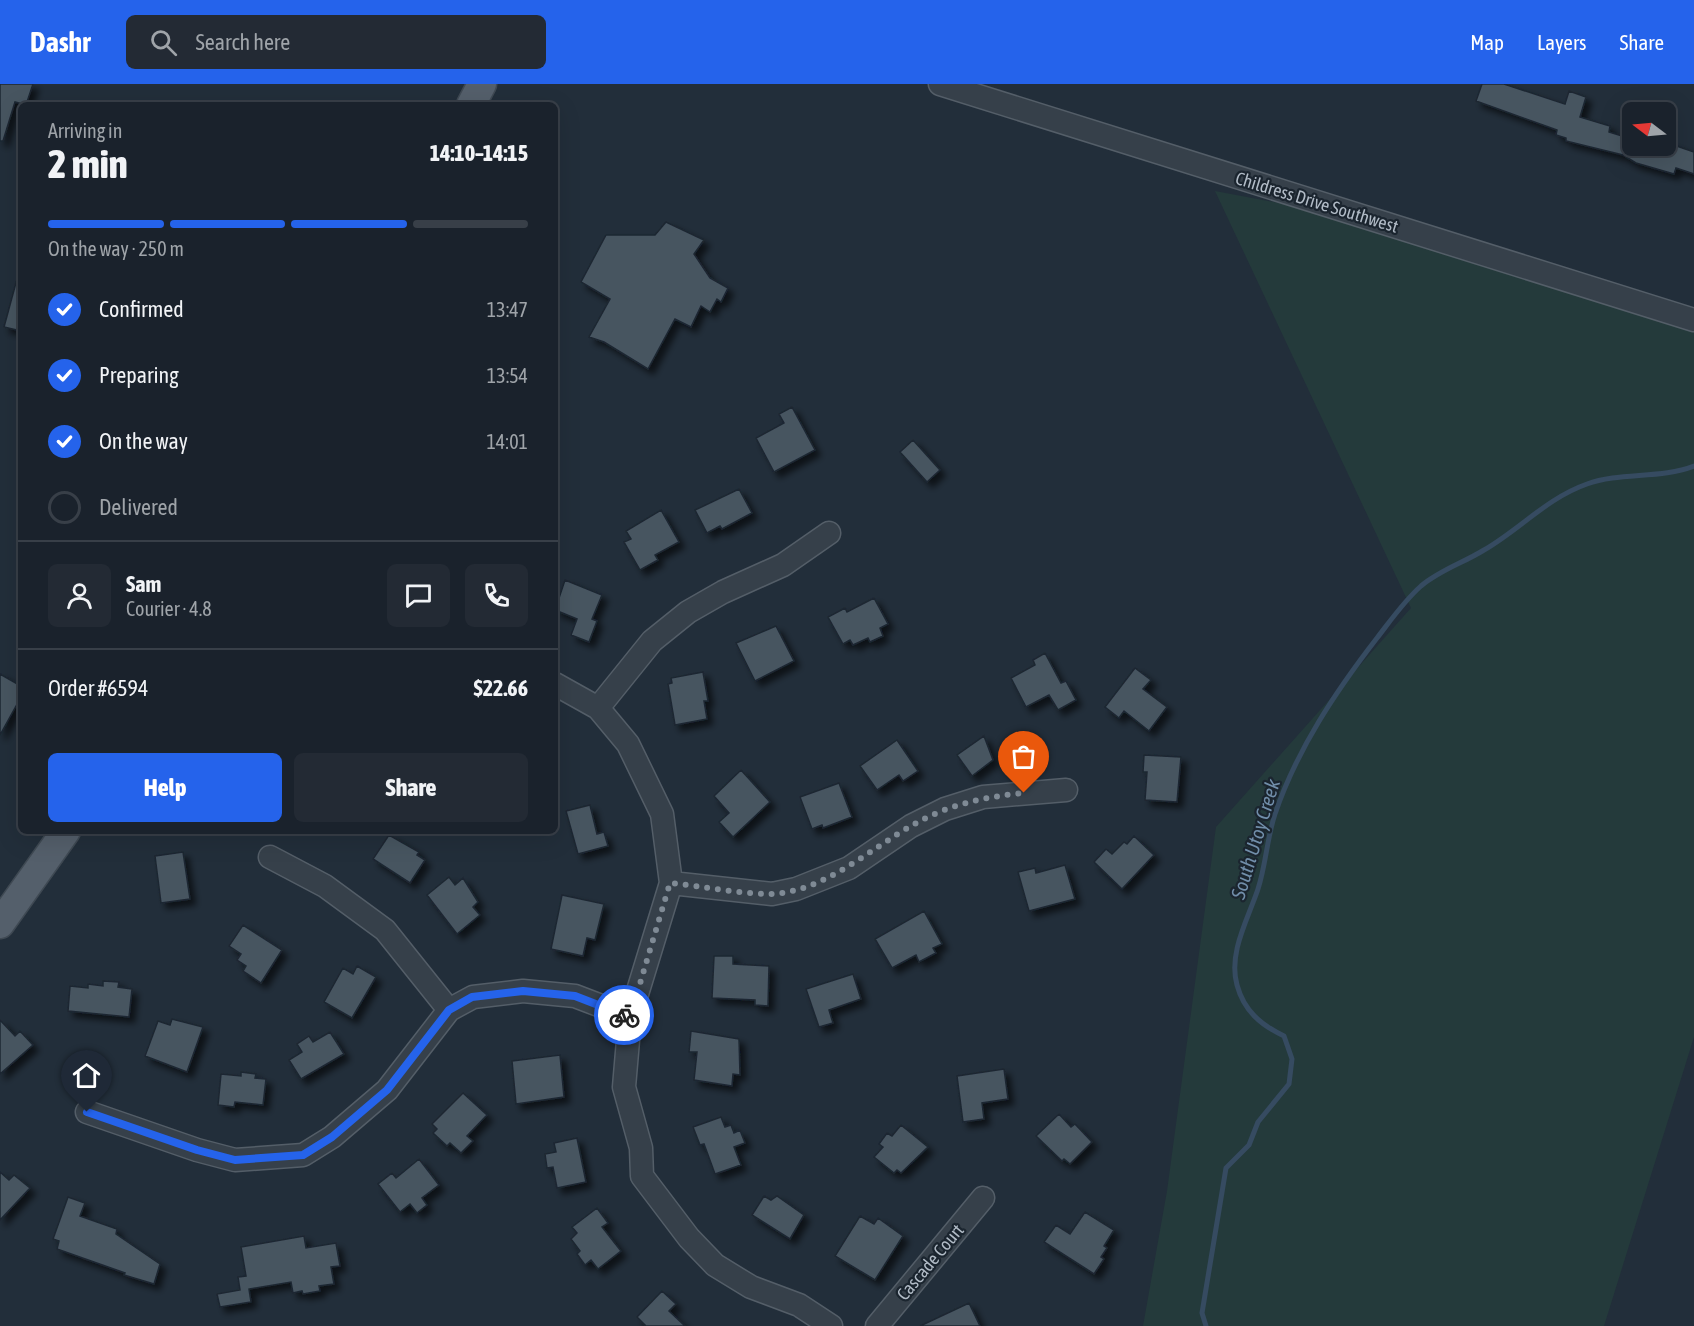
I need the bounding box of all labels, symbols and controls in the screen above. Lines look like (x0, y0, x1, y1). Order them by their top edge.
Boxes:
search box (126, 15, 546, 69)
text: Dashr (30, 26, 90, 58)
icon: search (147, 26, 180, 59)
text: Search here (195, 29, 290, 55)
text: Map (1470, 30, 1504, 54)
text: Layers (1537, 30, 1587, 54)
text: Share (1620, 30, 1664, 54)
north arrow (1622, 102, 1676, 156)
map controls (1622, 102, 1676, 156)
text: Arriving in (48, 119, 122, 142)
text: 14:10–14:15 (430, 140, 528, 166)
text: 2 min (48, 142, 128, 186)
street label: Childress Drive Southwest (1233, 167, 1401, 237)
text: On the way · 250 m (48, 237, 184, 260)
icon: check (48, 293, 81, 326)
text: Confirmed (99, 296, 184, 322)
text: 13:47 (487, 298, 528, 321)
icon: check (48, 359, 81, 392)
text: Preparing (99, 362, 179, 388)
text: 13:54 (487, 364, 528, 387)
icon: check (48, 425, 81, 458)
text: On the way (99, 428, 188, 454)
text: 14:01 (486, 430, 528, 453)
text: Delivered (99, 494, 178, 520)
button: person (48, 564, 111, 627)
button: chat (387, 564, 450, 627)
button: phone (465, 564, 528, 627)
text: Sam (126, 571, 161, 597)
text: Courier · 4.8 (126, 597, 212, 620)
text: Order #6594 (48, 675, 148, 701)
text: $22.66 (473, 675, 528, 701)
pin (998, 731, 1049, 793)
icon: bag (1007, 740, 1040, 773)
button: Help (48, 753, 282, 822)
button: Share (294, 753, 528, 822)
water label: South Utoy Creek (1226, 776, 1284, 903)
courier (594, 985, 654, 1045)
icon: bike (608, 999, 641, 1032)
pin (61, 1050, 112, 1112)
icon: home (70, 1059, 103, 1092)
street label: Cascade Court (892, 1220, 968, 1304)

